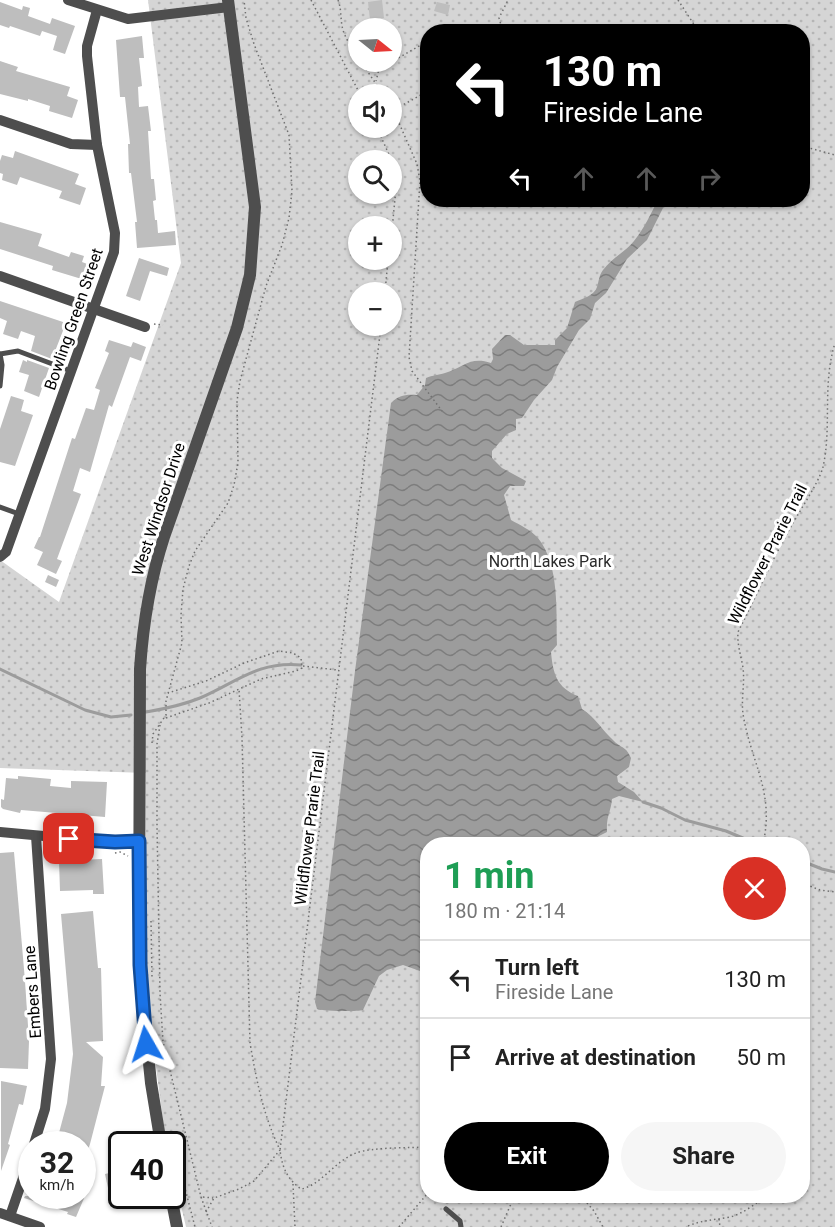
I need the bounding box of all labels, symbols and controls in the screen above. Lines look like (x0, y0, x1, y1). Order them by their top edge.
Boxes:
north arrow (348, 18, 402, 72)
map controls (348, 18, 402, 336)
text: 130 m (543, 47, 662, 96)
icon: left (444, 48, 522, 126)
button: sound (348, 84, 402, 138)
text: Fireside Lane (543, 97, 703, 129)
button: search (348, 150, 402, 204)
icon: left (504, 162, 537, 195)
icon: ahead (567, 162, 600, 195)
icon: ahead (630, 162, 663, 195)
icon: right (693, 162, 726, 195)
button: + (348, 216, 402, 270)
street label: Bowling Green Street (40, 246, 107, 393)
button: − (348, 282, 402, 336)
street label: West Windsor Drive (128, 440, 189, 578)
street label: Wildflower Prarie Trail (724, 481, 811, 628)
park label: North Lakes Park (489, 552, 612, 571)
street label: Wildflower Prarie Trail (291, 750, 328, 906)
pin (43, 813, 94, 864)
icon: arrive (52, 822, 85, 855)
text: 1 min (444, 855, 535, 897)
button: close (723, 857, 786, 920)
text: 180 m · 21:14 (444, 899, 565, 923)
street label: Embers Lane (20, 945, 45, 1039)
text: Turn left (495, 955, 579, 980)
icon: left (444, 963, 477, 996)
text: 130 m (724, 967, 786, 992)
text: Fireside Lane (495, 980, 613, 1004)
position arrow (114, 1012, 178, 1076)
icon: arrive (444, 1041, 477, 1074)
text: Arrive at destination (495, 1045, 696, 1070)
text: 50 m (737, 1045, 786, 1070)
button: Exit (444, 1122, 609, 1191)
button: Share (621, 1122, 786, 1191)
speed limit sign: 40 (108, 1131, 186, 1209)
text: 32 (40, 1145, 74, 1180)
text: km/h (39, 1176, 75, 1194)

